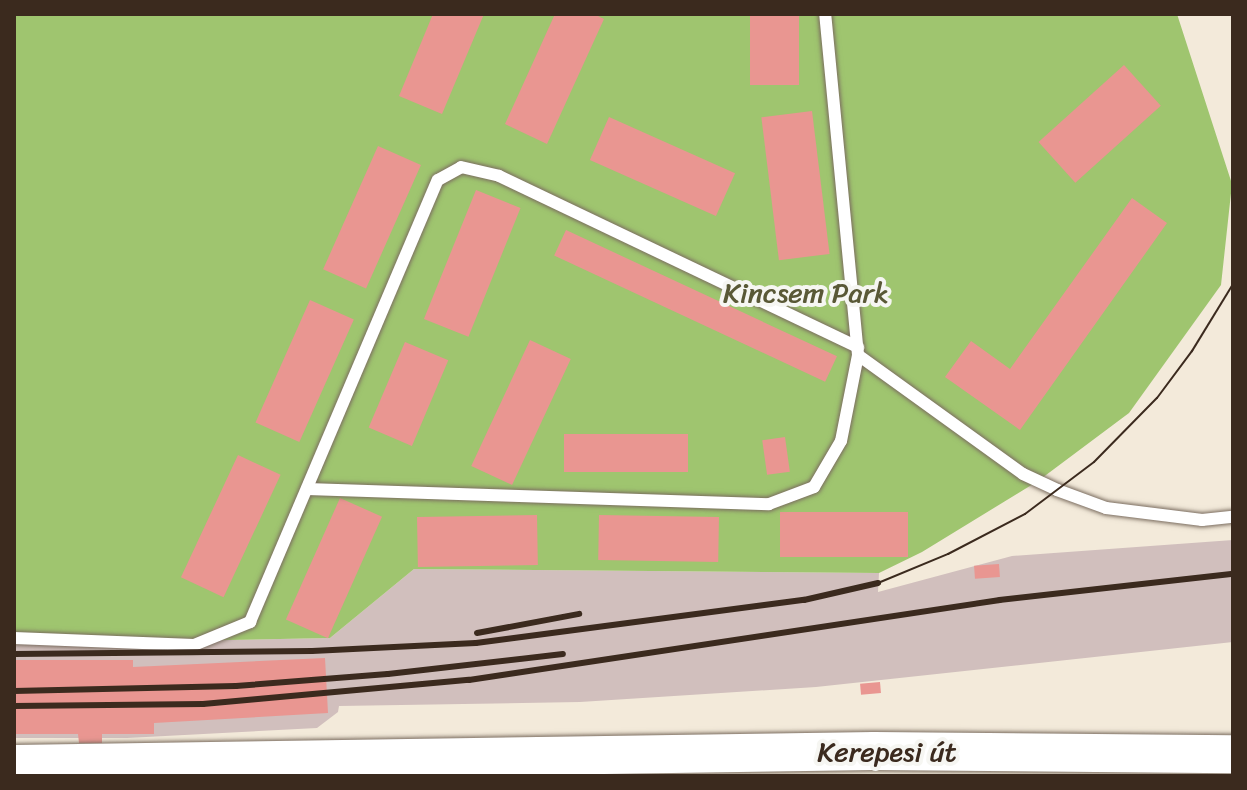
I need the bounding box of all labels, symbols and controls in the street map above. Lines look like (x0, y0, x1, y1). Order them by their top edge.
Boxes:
park label: Kincsem Park (723, 276, 889, 310)
street label: Kerepesi út (817, 735, 957, 769)

